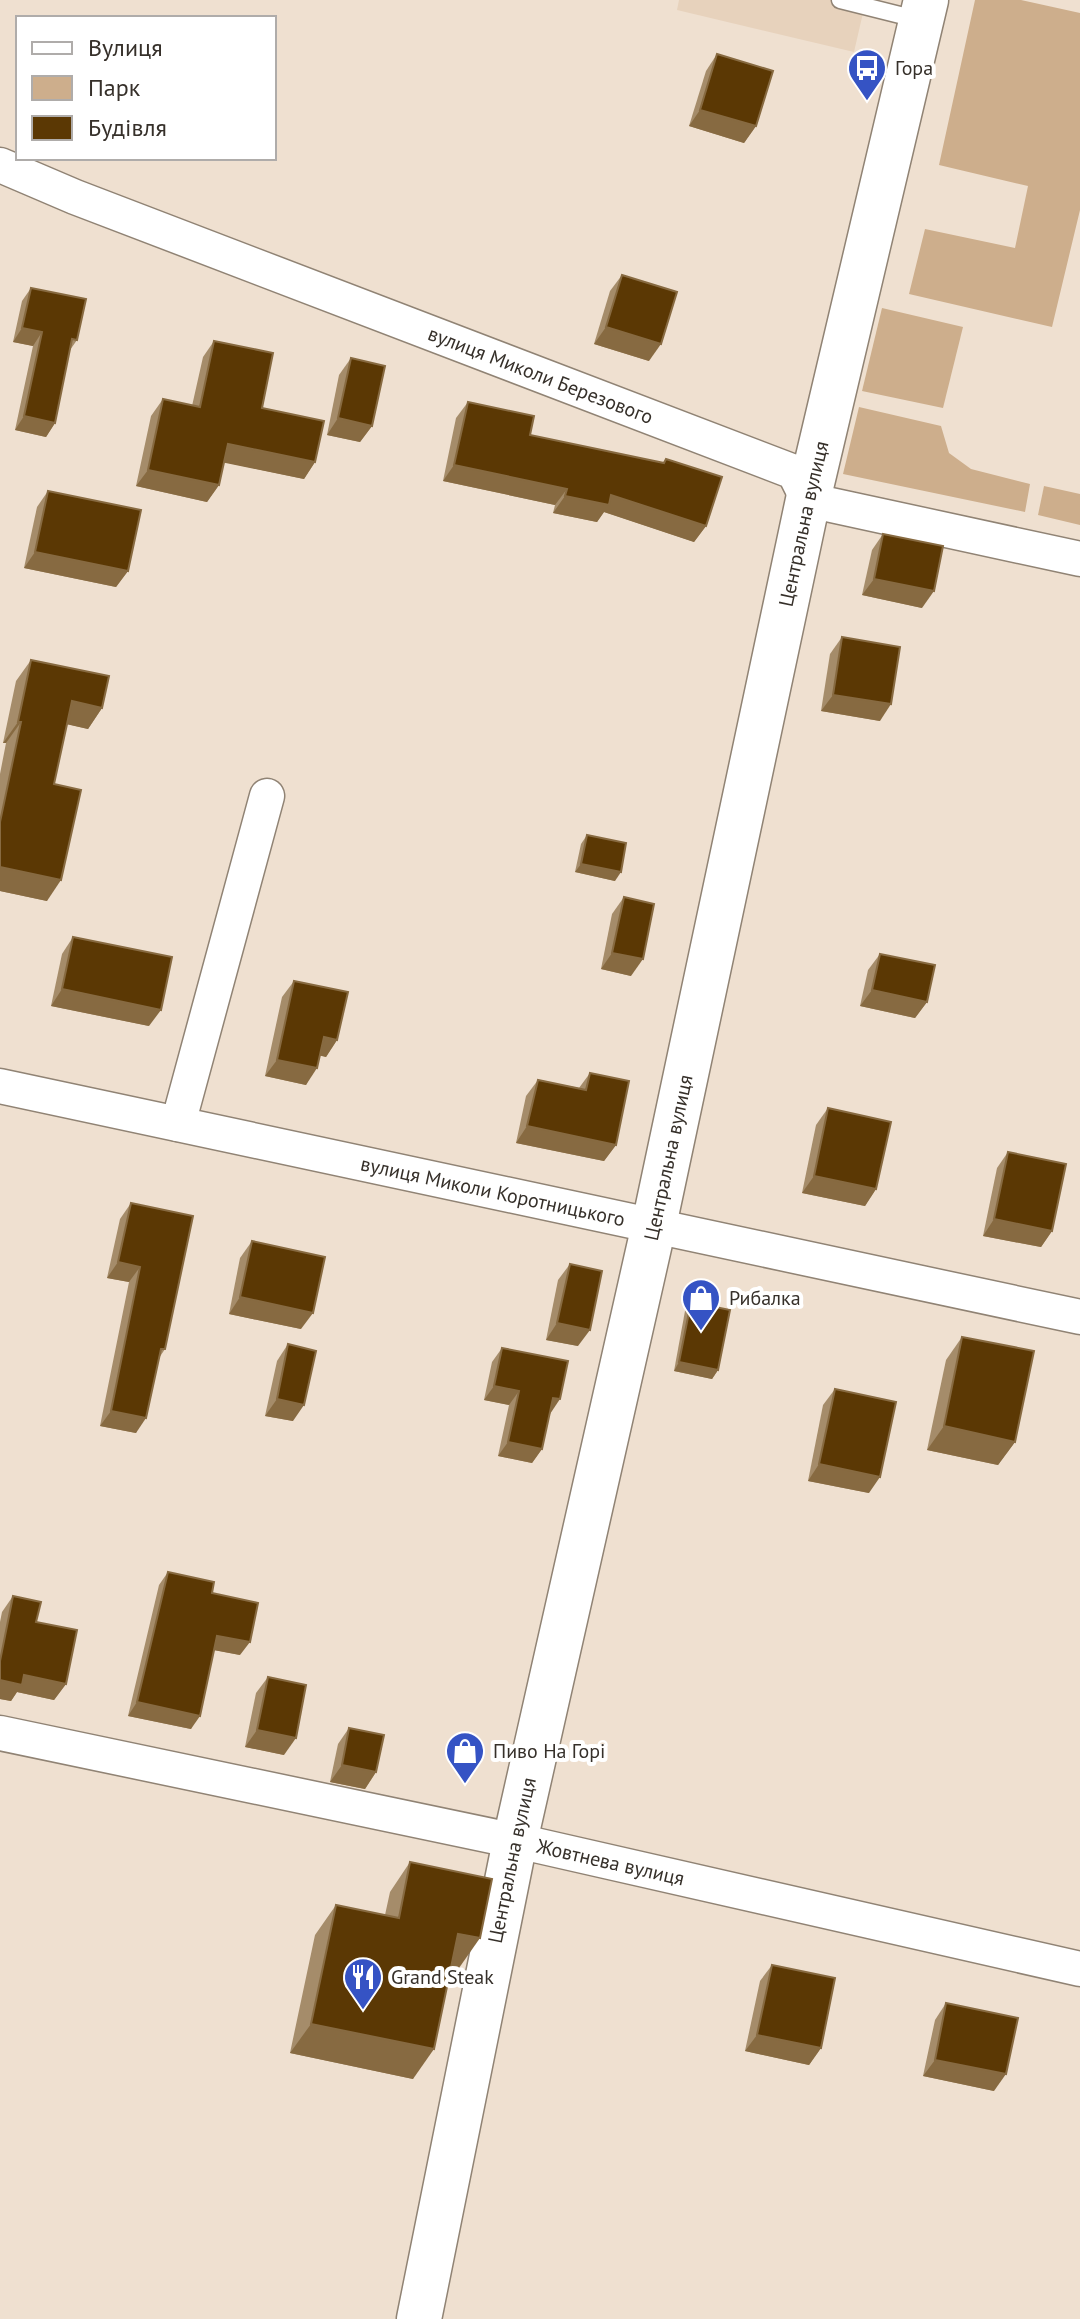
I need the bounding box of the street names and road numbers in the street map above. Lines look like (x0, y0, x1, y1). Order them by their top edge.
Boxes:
street label: вулиця Миколи Березового (424, 320, 657, 430)
street label: Центральна вулиця (773, 438, 834, 609)
street label: Центральна вулиця (638, 1072, 699, 1243)
street label: вулиця Миколи Коротницького (358, 1151, 627, 1232)
street label: Центральна вулиця (482, 1775, 542, 1946)
street label: Жовтнева вулиця (533, 1833, 687, 1892)

